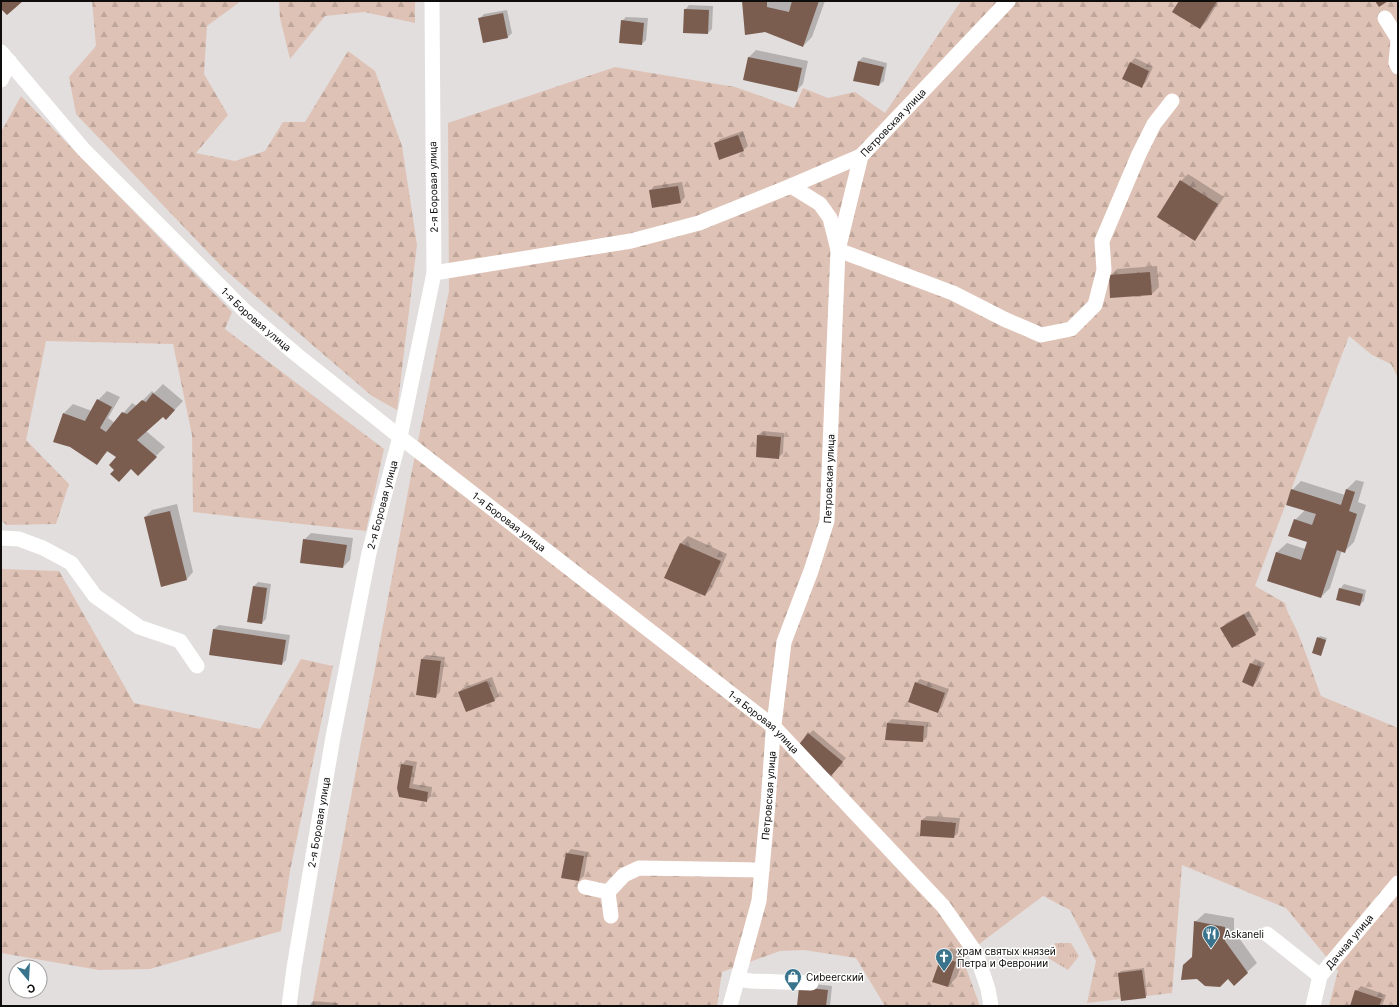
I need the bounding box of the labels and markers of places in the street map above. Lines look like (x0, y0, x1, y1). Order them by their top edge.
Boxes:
restaurant icon: Askaneli (1201, 924, 1221, 949)
place label: Askaneli (1224, 928, 1264, 940)
place label: храм святых князей Петра и Февронии (957, 945, 1056, 969)
church icon: храм святых князей Петра и Февронии (934, 947, 954, 972)
shop icon: Сиbeerский (783, 967, 803, 992)
place label: Сиbeerский (806, 971, 864, 983)

